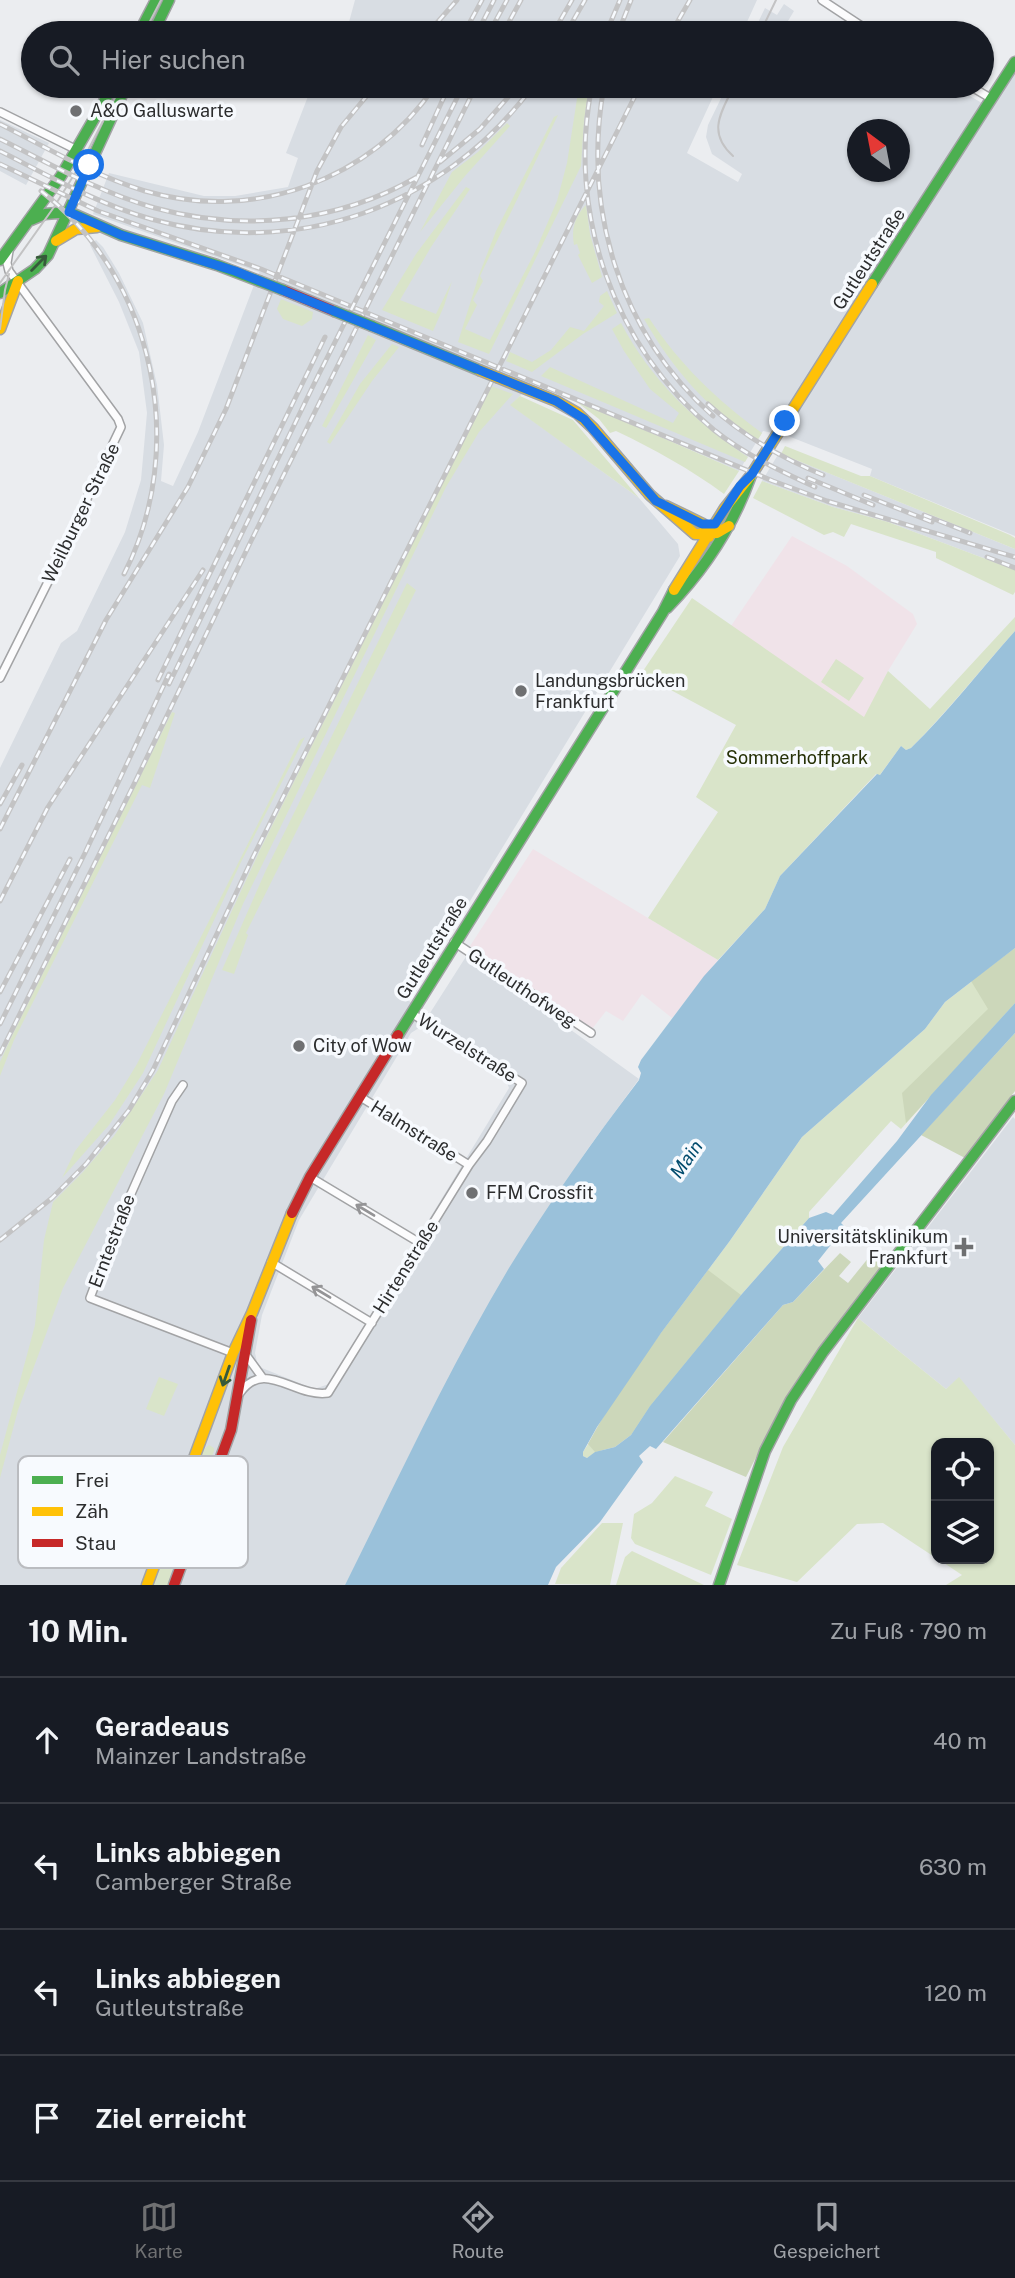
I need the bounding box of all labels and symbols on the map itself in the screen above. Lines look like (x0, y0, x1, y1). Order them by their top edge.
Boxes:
place label: A&O Galluswarte (90, 100, 234, 121)
marker: A&O Galluswarte (68, 103, 84, 119)
north arrow (847, 119, 910, 182)
route start (73, 149, 104, 180)
street label: Gutleutstraße (828, 204, 909, 313)
one-way arrow (31, 255, 48, 272)
route end (769, 405, 800, 436)
street label: Weilburger Straße (38, 439, 124, 586)
place label: Landungsbrücken Frankfurt (535, 670, 685, 712)
marker: Landungsbrücken Frankfurt (513, 683, 529, 699)
park label: Sommerhoffpark (726, 747, 868, 768)
street label: Gutleutstraße (392, 893, 471, 1003)
street label: Gutleuthofweg (464, 944, 580, 1031)
street label: Wurzelstraße (414, 1009, 520, 1086)
place label: City of Wow (313, 1035, 412, 1056)
marker: City of Wow (291, 1038, 307, 1054)
street label: Halmstraße (367, 1096, 461, 1165)
water label: Main (665, 1136, 707, 1182)
place label: FFM Crossfit (486, 1182, 594, 1203)
marker: FFM Crossfit (464, 1185, 480, 1201)
street label: Erntestraße (84, 1191, 139, 1290)
one-way arrow (356, 1203, 376, 1217)
street label: Hirtenstraße (369, 1216, 443, 1317)
place label: Universitätsklinikum Frankfurt (777, 1226, 948, 1268)
marker: Universitätsklinikum Frankfurt (954, 1237, 974, 1257)
one-way arrow (312, 1285, 332, 1299)
one-way arrow (219, 1364, 231, 1386)
legend (18, 1456, 248, 1568)
text: Frei (75, 1469, 109, 1491)
text: Zäh (75, 1500, 109, 1522)
text: Stau (75, 1532, 116, 1554)

